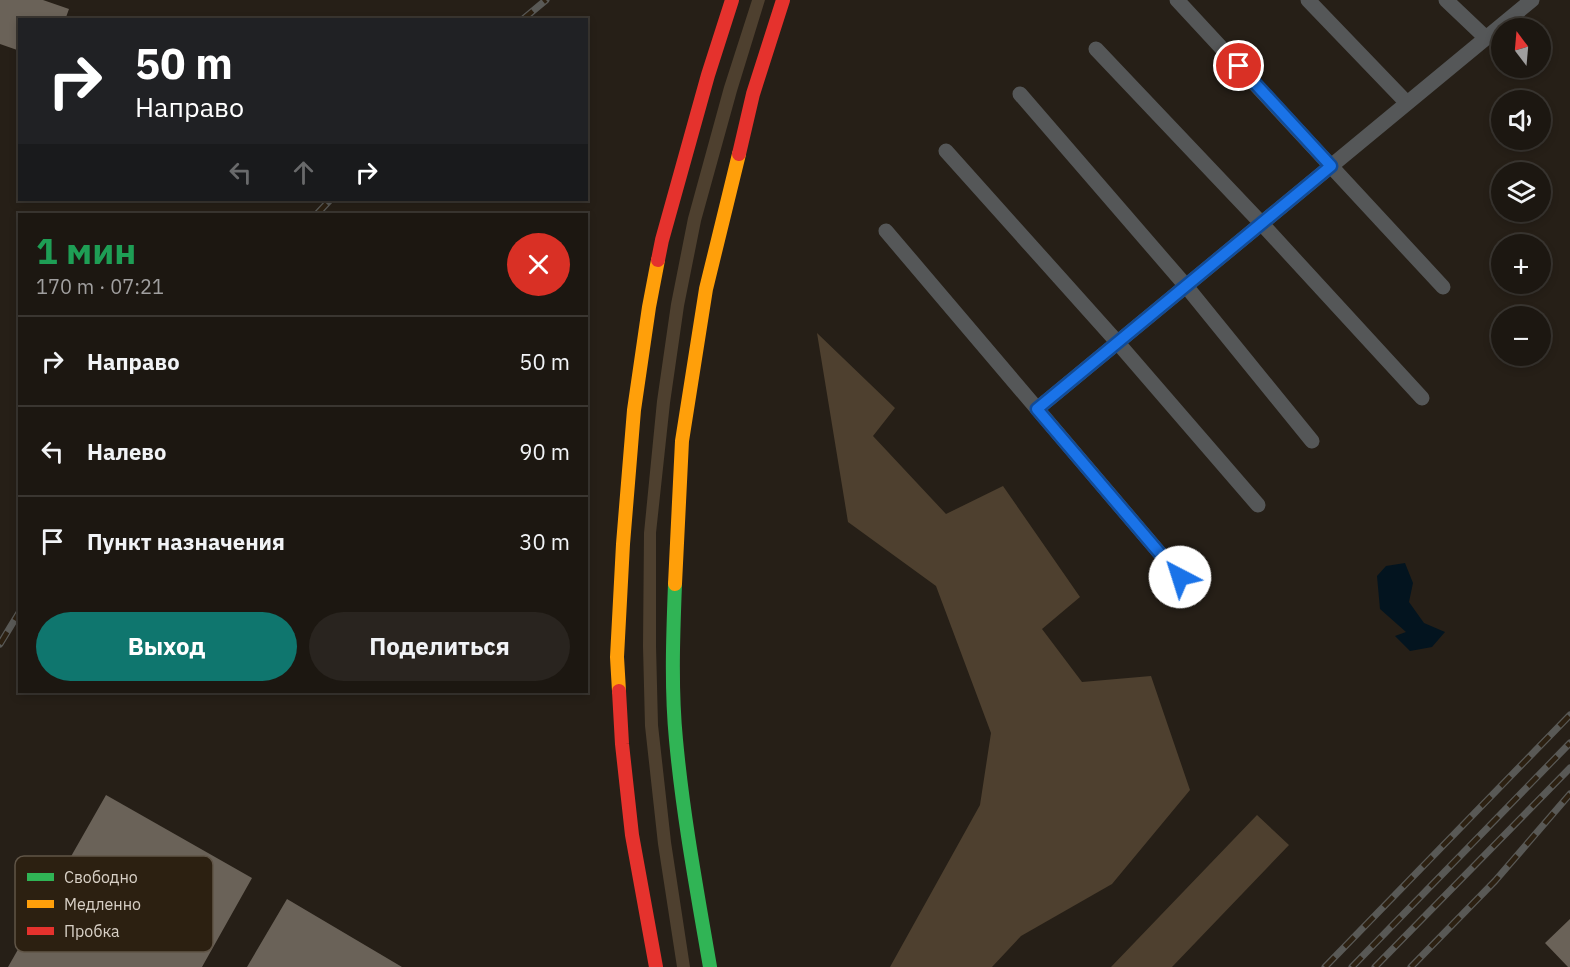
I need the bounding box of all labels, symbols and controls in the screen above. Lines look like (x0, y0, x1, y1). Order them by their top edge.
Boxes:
north arrow (1491, 18, 1551, 78)
map controls (1491, 18, 1551, 366)
text: 50 m (135, 36, 233, 91)
pin (1213, 40, 1264, 91)
icon: right (36, 42, 114, 120)
icon: arrive (1222, 49, 1255, 82)
text: Направо (135, 89, 244, 124)
button: sound (1491, 90, 1551, 150)
icon: left (224, 156, 257, 189)
icon: ahead (287, 156, 320, 189)
icon: right (350, 156, 383, 189)
button: layers (1491, 162, 1551, 222)
text: 1 мин (36, 227, 136, 274)
button: close (507, 233, 570, 296)
button: + (1491, 234, 1551, 294)
text: 170 m · 07:21 (36, 273, 164, 300)
button: − (1491, 306, 1551, 366)
icon: right (36, 345, 69, 378)
text: Направо (87, 347, 180, 376)
text: 50 m (519, 347, 570, 376)
icon: left (36, 435, 69, 468)
text: Налево (87, 437, 166, 466)
text: 90 m (519, 437, 570, 466)
icon: arrive (36, 525, 69, 558)
text: Пункт назначения (87, 527, 285, 556)
text: 30 m (519, 527, 570, 556)
position arrow (1148, 545, 1212, 609)
button: Выход (36, 612, 297, 681)
button: Поделиться (309, 612, 570, 681)
legend (15, 856, 213, 952)
text: Свободно (64, 867, 138, 887)
text: Медленно (64, 894, 141, 914)
text: Пробка (64, 921, 120, 941)

